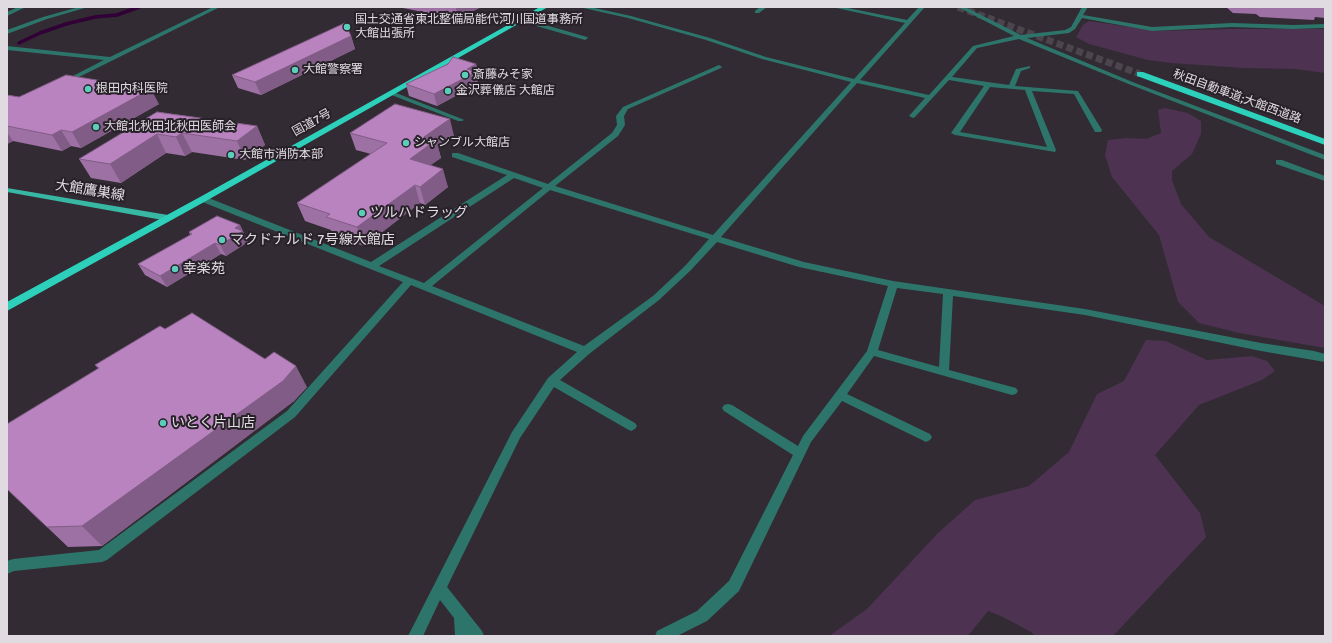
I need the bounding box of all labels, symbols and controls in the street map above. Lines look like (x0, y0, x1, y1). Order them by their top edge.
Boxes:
place label: 国土交通省東北整備局能代河川国道事務所 大館出張所 (355, 13, 583, 41)
marker: 国土交通省東北整備局能代河川国道事務所 大館出張所 (342, 22, 352, 32)
place label: 大館警察署 (303, 63, 363, 77)
marker: 大館警察署 (290, 65, 300, 75)
street label: 秋田自動車道;大館西道路 (1171, 67, 1303, 127)
place label: 斎藤みそ家 (473, 68, 533, 82)
marker: 斎藤みそ家 (460, 70, 470, 80)
place label: 根田内科医院 (96, 82, 168, 96)
marker: 根田内科医院 (83, 84, 93, 94)
place label: 金沢葬儀店 大館店 (456, 84, 555, 98)
marker: 金沢葬儀店 大館店 (443, 86, 453, 96)
street label: 国道7号 (290, 106, 334, 140)
place label: 大館北秋田北秋田医師会 (104, 120, 236, 134)
marker: 大館北秋田北秋田医師会 (91, 122, 101, 132)
place label: シャンブル大館店 (414, 136, 510, 150)
marker: シャンブル大館店 (401, 138, 411, 148)
place label: 大館市消防本部 (239, 148, 323, 162)
marker: 大館市消防本部 (226, 150, 236, 160)
street label: 大館鷹巣線 (54, 177, 126, 205)
place label: ツルハドラッグ (370, 205, 468, 221)
marker: ツルハドラッグ (357, 208, 367, 218)
place label: マクドナルド 7号線大館店 (230, 232, 395, 248)
marker: マクドナルド 7号線大館店 (217, 235, 227, 245)
place label: 幸楽苑 (183, 261, 225, 277)
marker: 幸楽苑 (170, 264, 180, 274)
place label: いとく片山店 (171, 415, 255, 431)
marker: いとく片山店 (158, 418, 168, 428)

